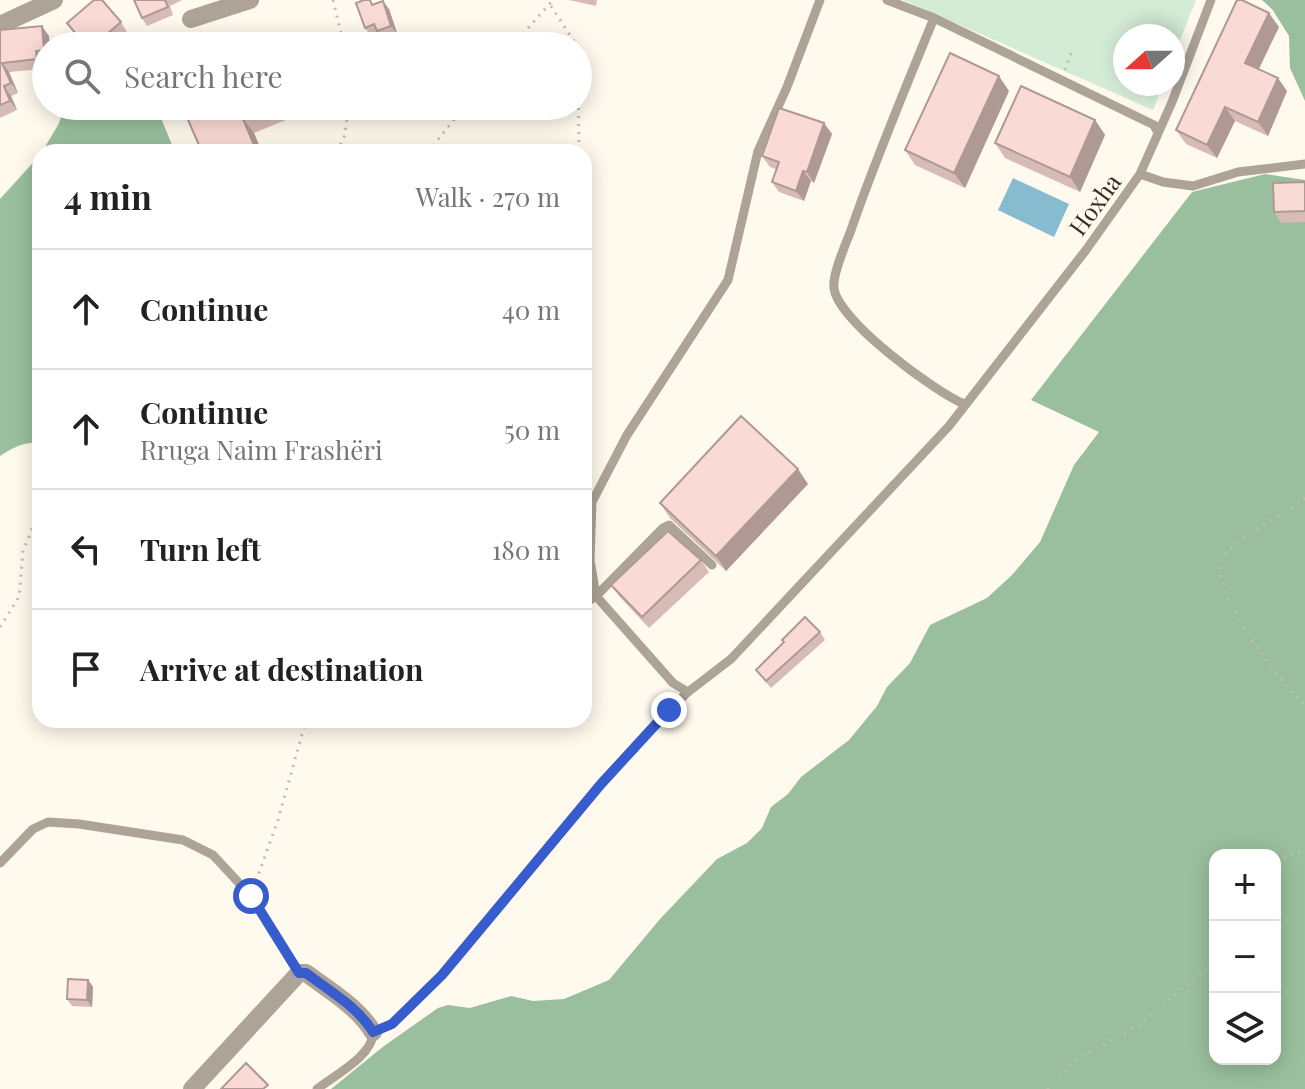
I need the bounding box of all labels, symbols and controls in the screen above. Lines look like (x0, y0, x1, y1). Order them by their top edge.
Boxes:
north arrow (1113, 24, 1185, 96)
search box (32, 32, 592, 120)
icon: search (60, 54, 104, 98)
text: Search here (124, 56, 283, 96)
street label: Hoxha (1061, 167, 1127, 241)
text: 4 min (64, 173, 152, 219)
text: Walk · 270 m (415, 179, 560, 214)
icon: ahead (64, 287, 108, 331)
text: Continue (140, 289, 268, 329)
text: 40 m (502, 292, 560, 327)
text: Continue (140, 392, 268, 432)
icon: ahead (64, 407, 108, 451)
text: 50 m (504, 412, 560, 447)
text: Rruga Naim Frashëri (140, 432, 383, 467)
icon: left (64, 527, 108, 571)
text: Turn left (140, 529, 261, 569)
text: 180 m (492, 532, 560, 567)
icon: arrive (64, 647, 108, 691)
text: Arrive at destination (140, 649, 423, 689)
route end (651, 692, 687, 728)
map controls (1209, 849, 1281, 1065)
button: + (1209, 849, 1281, 921)
route start (233, 878, 269, 914)
button: − (1209, 921, 1281, 993)
button: layers (1209, 993, 1281, 1065)

